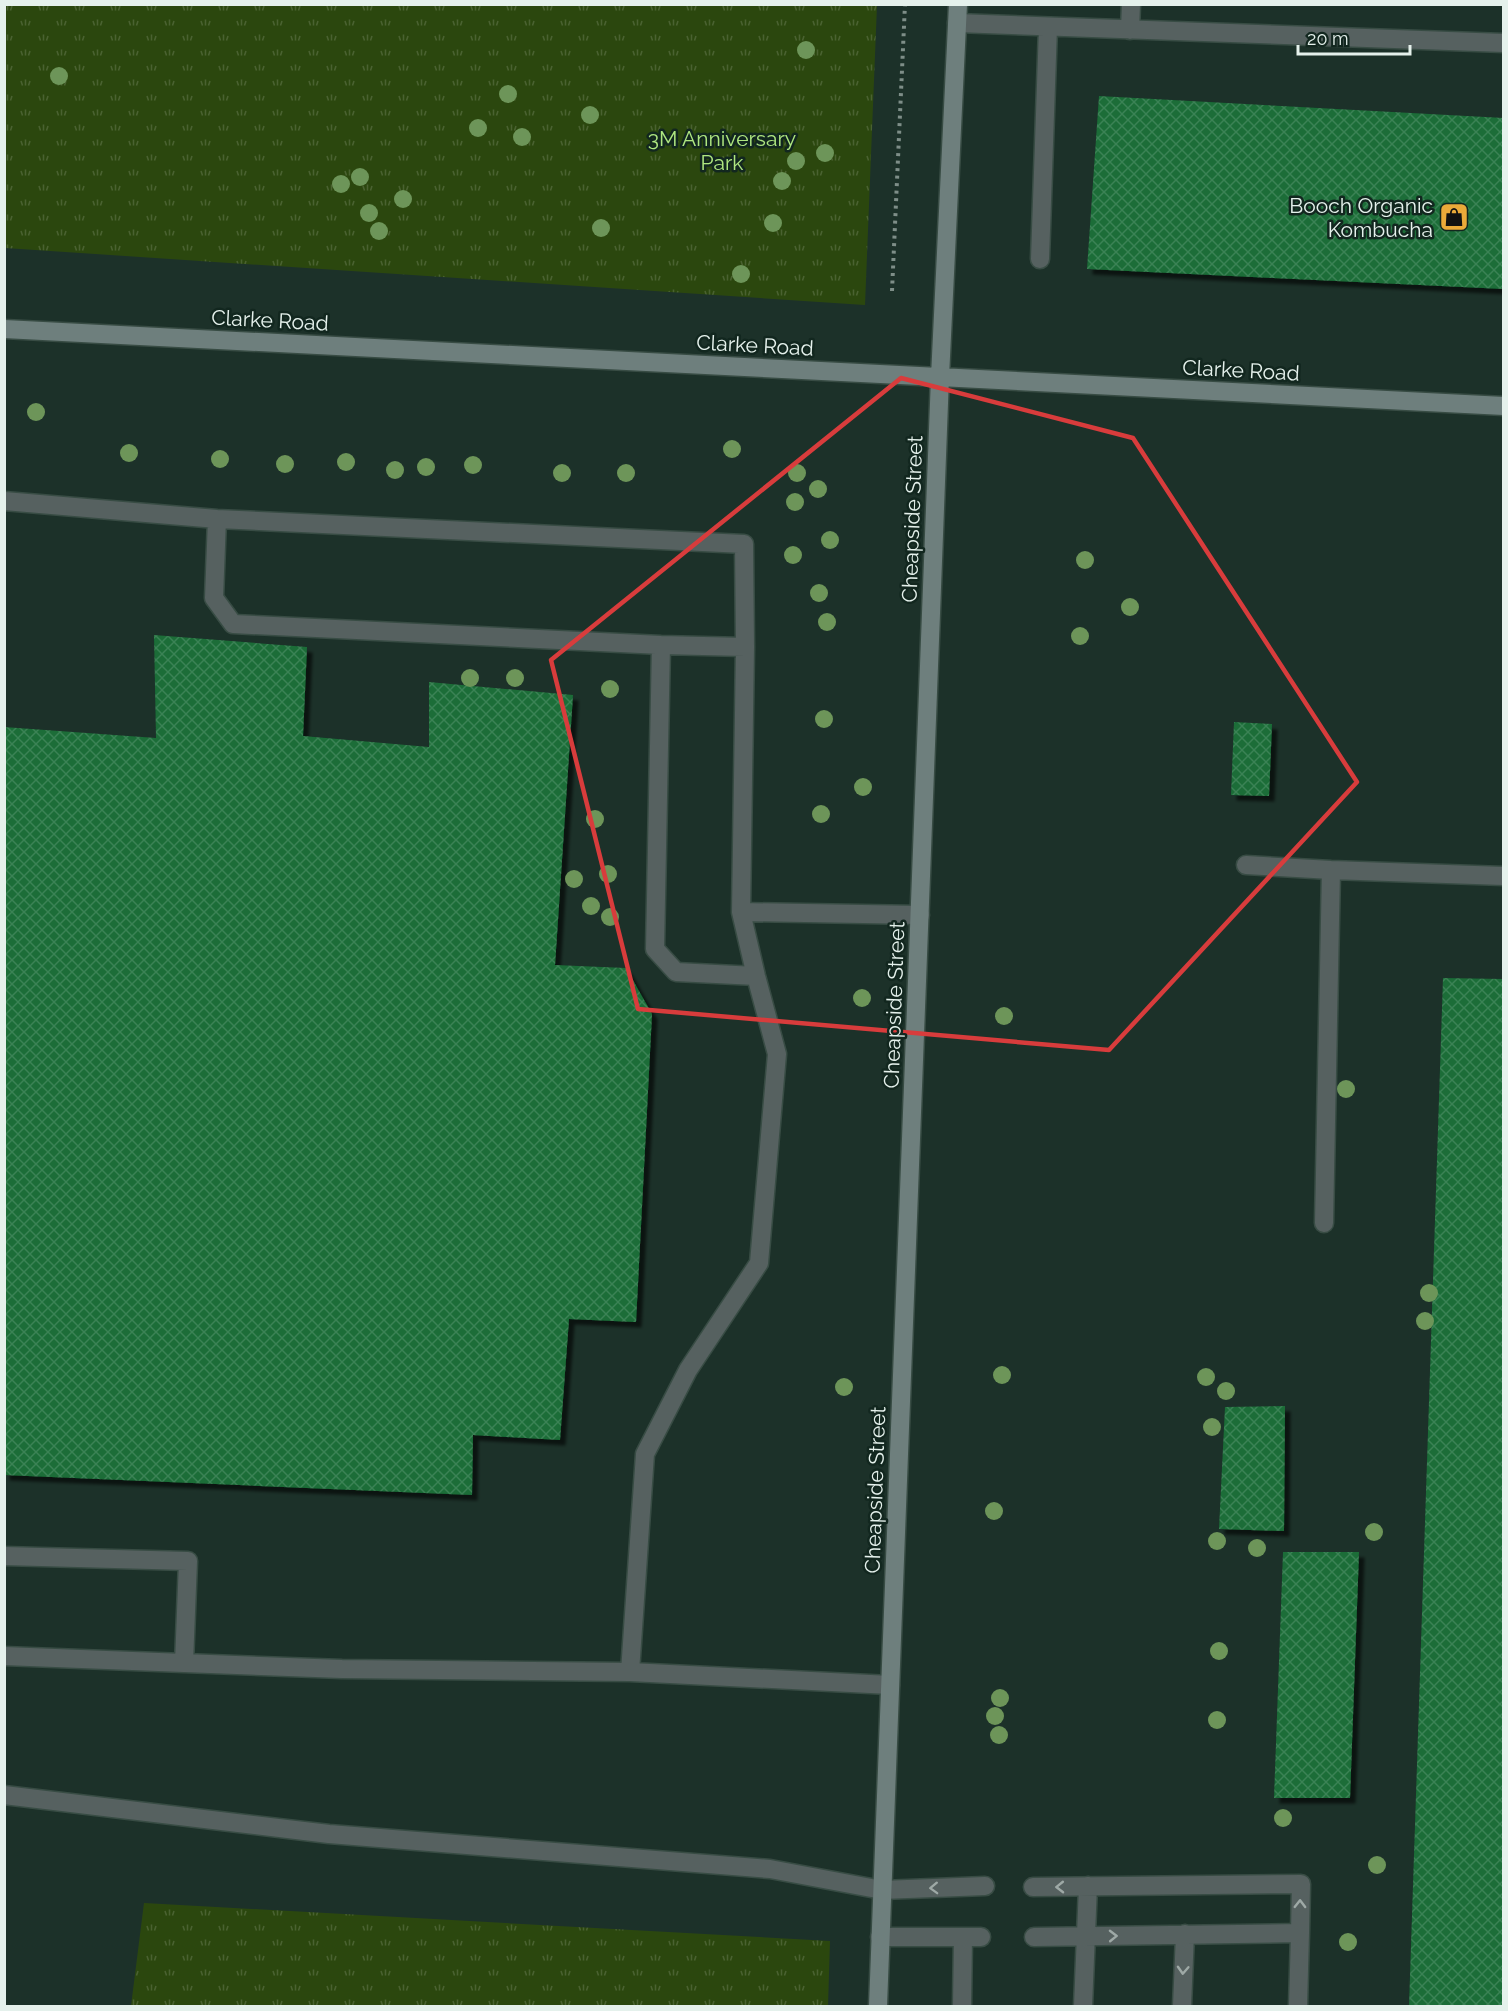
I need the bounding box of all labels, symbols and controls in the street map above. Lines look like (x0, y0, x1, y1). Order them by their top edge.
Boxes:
scale bar (1298, 18, 1410, 56)
text: 20 m (1307, 28, 1349, 49)
park label: 3M Anniversary Park (648, 126, 796, 175)
place label: Booch Organic Kombucha (1289, 193, 1433, 242)
shop icon: Booch Organic Kombucha (1438, 201, 1470, 233)
street label: Clarke Road (211, 304, 329, 336)
street label: Clarke Road (696, 329, 814, 361)
street label: Clarke Road (1182, 354, 1300, 386)
street label: Cheapside Street (897, 435, 927, 603)
street label: Cheapside Street (879, 921, 909, 1089)
street label: Cheapside Street (860, 1406, 890, 1574)
one-way arrow (1056, 1880, 1065, 1893)
one-way arrow (929, 1882, 938, 1894)
one-way arrow (1294, 1899, 1307, 1908)
one-way arrow (1109, 1930, 1118, 1942)
one-way arrow (1177, 1966, 1190, 1975)

